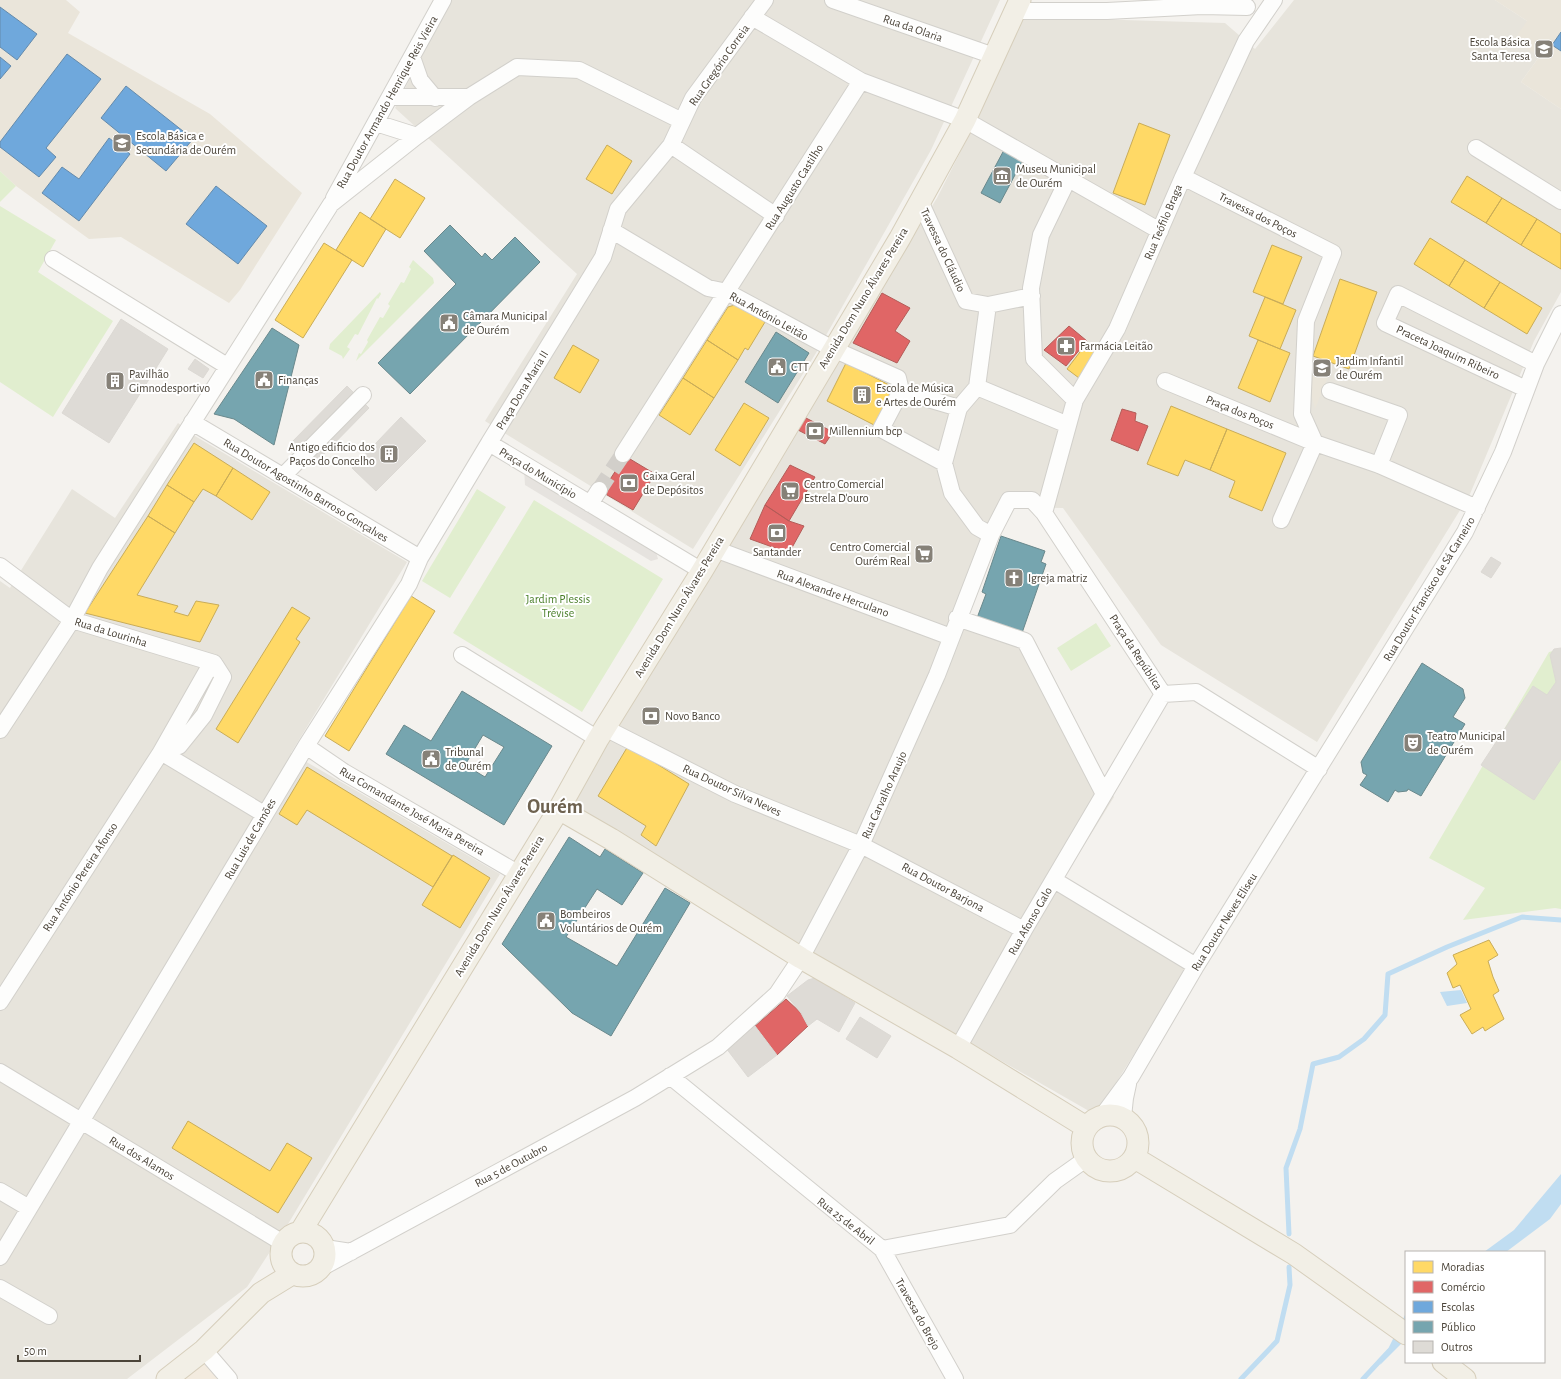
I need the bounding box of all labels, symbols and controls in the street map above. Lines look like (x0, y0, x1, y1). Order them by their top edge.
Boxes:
street label: Rua da Olaria (882, 12, 945, 44)
street label: Rua Doutor Armando Henrique Reis Vieira (334, 13, 440, 190)
street label: Rua Gregório Correia (687, 22, 752, 108)
place label: Escola Básica Santa Teresa (1469, 36, 1530, 62)
school or university icon: Escola Básica Santa Teresa (1533, 38, 1555, 60)
place label: Escola Básica e Secundária de Ourém (136, 130, 236, 156)
school or university icon: Escola Básica e Secundária de Ourém (111, 132, 133, 154)
street label: Rua Augusto Castilho (763, 142, 825, 232)
place label: Museu Municipal de Ourém (1016, 163, 1096, 189)
museum icon: Museu Municipal de Ourém (991, 165, 1013, 187)
street label: Rua Teófilo Braga (1142, 182, 1184, 261)
street label: Travessa dos Poços (1217, 190, 1299, 240)
street label: Travessa do Cláudio (918, 206, 968, 294)
street label: Avenida Dom Nuno Álvares Pereira (815, 225, 910, 371)
street label: Rua António Leitão (728, 289, 810, 343)
place label: Câmara Municipal de Ourém (463, 310, 547, 336)
public building icon: Câmara Municipal de Ourém (438, 312, 460, 334)
street label: Praceta Joaquim Ribeiro (1395, 323, 1502, 381)
pharmacy icon: Farmácia Leitão (1055, 335, 1077, 357)
place label: Farmácia Leitão (1080, 340, 1153, 352)
street label: Praça Dona Maria II (494, 348, 550, 432)
place label: Jardim Infantil de Ourém (1336, 355, 1403, 381)
public building icon: CTT (766, 356, 788, 378)
school or university icon: Jardim Infantil de Ourém (1311, 357, 1333, 379)
place label: CTT (791, 361, 809, 373)
place label: Pavilhão Gimnodesportivo (129, 368, 210, 394)
public building icon: Finanças (253, 369, 275, 391)
building icon: Pavilhão Gimnodesportivo (104, 370, 126, 392)
place label: Finanças (278, 374, 318, 386)
place label: Escola de Música e Artes de Ourém (876, 382, 956, 408)
building icon: Escola de Música e Artes de Ourém (851, 384, 873, 406)
street label: Praça dos Poços (1204, 393, 1276, 431)
bank icon: Millennium bcp (804, 420, 826, 442)
place label: Millennium bcp (829, 425, 902, 437)
street label: Rua Doutor Agostinho Barroso Gonçalves (222, 436, 390, 544)
place label: Antigo edificio dos Paços do Concelho (288, 441, 375, 467)
building icon: Antigo edificio dos Paços do Concelho (378, 443, 400, 465)
street label: Praça do Município (497, 445, 579, 501)
place label: Caixa Geral de Depósitos (643, 470, 703, 496)
bank icon: Caixa Geral de Depósitos (618, 472, 640, 494)
place label: Centro Comercial Estrela D'ouro (804, 478, 884, 504)
supermarket icon: Centro Comercial Estrela D'ouro (779, 480, 801, 502)
street label: Rua Doutor Francisco de Sá Carneiro (1381, 515, 1477, 663)
bank icon: Santander (766, 522, 788, 544)
street label: Avenida Dom Nuno Álvares Pereira (631, 534, 726, 680)
place label: Centro Comercial Ourém Real (830, 541, 910, 567)
supermarket icon: Centro Comercial Ourém Real (913, 543, 935, 565)
place label: Santander (753, 546, 801, 558)
street label: Rua Alexandre Herculano (775, 567, 891, 619)
church icon: Igreja matriz (1003, 567, 1025, 589)
place label: Igreja matriz (1028, 572, 1088, 585)
park label: Jardim Plessis Trévise (526, 593, 590, 619)
street label: Praça da República (1107, 612, 1165, 692)
street label: Rua da Lourinha (73, 615, 149, 649)
bank icon: Novo Banco (640, 705, 662, 727)
place label: Novo Banco (665, 710, 720, 722)
place label: Teatro Municipal de Ourém (1427, 730, 1505, 756)
theatre icon: Teatro Municipal de Ourém (1402, 732, 1424, 754)
place label: Tribunal de Ourém (445, 746, 491, 772)
public building icon: Tribunal de Ourém (420, 748, 442, 770)
street label: Rua Carvalho Araujo (859, 749, 910, 841)
street label: Rua Doutor Silva Neves (681, 762, 783, 818)
street label: Rua Comandante José Maria Pereira (337, 764, 487, 858)
street label: Rua Luis de Camões (222, 796, 278, 882)
district label: Ourém (527, 797, 583, 817)
street label: Rua António Pereira Afonso (40, 820, 120, 934)
street label: Avenida Dom Nuno Álvares Pereira (451, 833, 546, 979)
street label: Rua Doutor Barjona (899, 860, 987, 915)
street label: Rua Doutor Neves Eliseu (1189, 871, 1259, 973)
street label: Rua Afonso Galo (1006, 885, 1054, 957)
place label: Bombeiros Voluntários de Ourém (560, 908, 662, 934)
public building icon: Bombeiros Voluntários de Ourém (535, 910, 557, 932)
street label: Rua dos Alamos (107, 1134, 177, 1182)
street label: Rua 5 de Outubro (473, 1141, 549, 1189)
street label: Rua 25 de Abril (815, 1195, 877, 1247)
legend (1405, 1251, 1545, 1363)
text: Moradias (1441, 1261, 1484, 1273)
street label: Travessa do Brejo (892, 1276, 943, 1352)
text: Comércio (1441, 1281, 1485, 1293)
text: Escolas (1441, 1301, 1475, 1313)
text: Público (1441, 1321, 1476, 1333)
scale bar (18, 1337, 140, 1363)
text: Outros (1441, 1341, 1473, 1353)
text: 50 m (24, 1345, 47, 1357)

